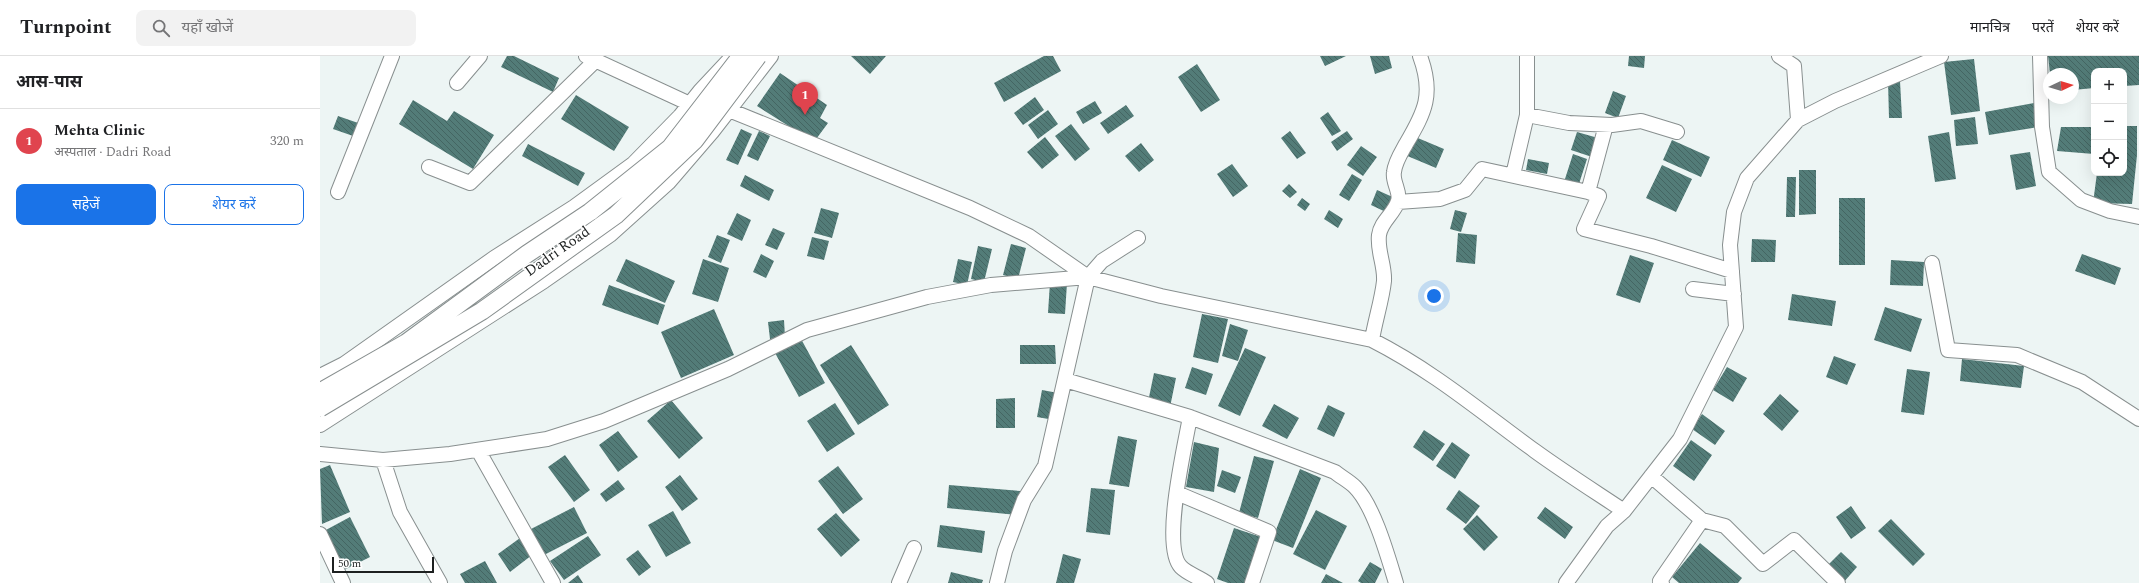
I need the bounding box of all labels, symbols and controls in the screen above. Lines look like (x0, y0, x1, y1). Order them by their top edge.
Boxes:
search box (136, 10, 416, 46)
text: Turnpoint (20, 13, 112, 42)
text: यहाँ खोजें (182, 16, 233, 39)
icon: search (150, 17, 172, 39)
text: मानचित्र (1970, 17, 2010, 38)
text: परतें (2032, 17, 2054, 38)
text: शेयर करें (2076, 17, 2119, 38)
north arrow (2043, 68, 2079, 104)
map controls (2091, 68, 2127, 176)
button: + (2091, 68, 2127, 104)
text: आस-पास (16, 69, 82, 95)
pin: 1 (792, 82, 818, 115)
button: − (2091, 104, 2127, 140)
text: Mehta Clinic (54, 119, 145, 142)
text: 1 (25, 131, 33, 151)
text: 320 m (270, 131, 304, 151)
button: locate (2091, 140, 2127, 176)
text: अस्पताल · Dadri Road (54, 142, 171, 162)
button: सहेजें (16, 184, 156, 225)
button: शेयर करें (164, 184, 304, 225)
street label: Dadri Road (520, 220, 595, 283)
your location (1424, 286, 1444, 306)
scale bar (332, 555, 434, 574)
text: 50 m (338, 555, 361, 572)

